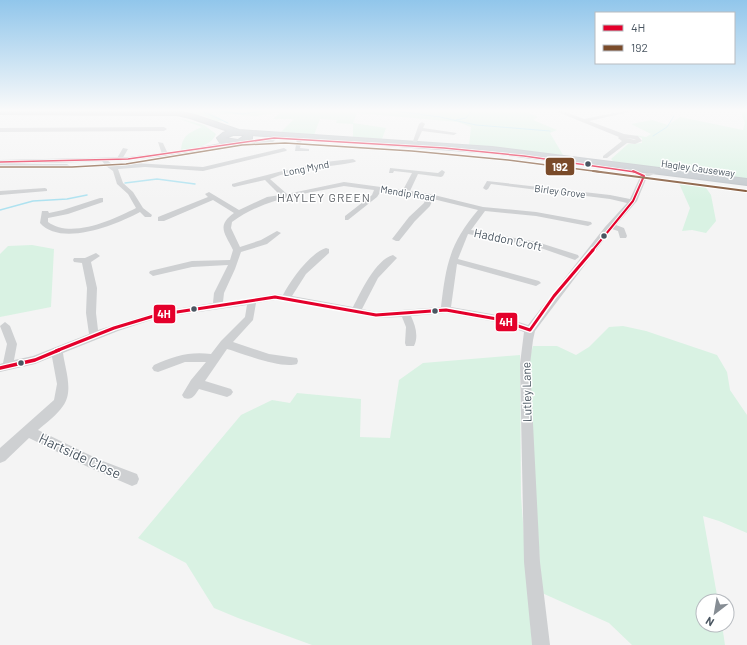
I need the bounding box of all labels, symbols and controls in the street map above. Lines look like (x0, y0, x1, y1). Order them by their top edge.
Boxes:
legend (595, 12, 735, 64)
text: 4H (631, 20, 645, 34)
text: 192 (631, 40, 648, 54)
line badge: 192 (545, 157, 575, 176)
street label: Hagley Causeway (660, 157, 736, 179)
street label: Long Mynd (282, 158, 330, 178)
unlabelled marker (583, 159, 593, 169)
text: 192 (552, 160, 568, 173)
street label: Birley Grove (534, 182, 586, 200)
street label: Mendip Road (380, 183, 436, 203)
district label: HAYLEY GREEN (277, 190, 371, 204)
street label: Haddon Croft (473, 225, 544, 253)
unlabelled marker (599, 231, 609, 241)
line badge: 4H (153, 304, 176, 324)
unlabelled marker (189, 304, 199, 314)
unlabelled marker (430, 306, 440, 316)
text: 4H (157, 307, 171, 320)
line badge: 4H (495, 312, 518, 332)
text: 4H (499, 315, 513, 328)
unlabelled marker (16, 358, 26, 368)
street label: Lutley Lane (518, 362, 534, 422)
street label: Hartside Close (37, 429, 124, 482)
north arrow (695, 593, 735, 633)
text: N (703, 615, 716, 629)

